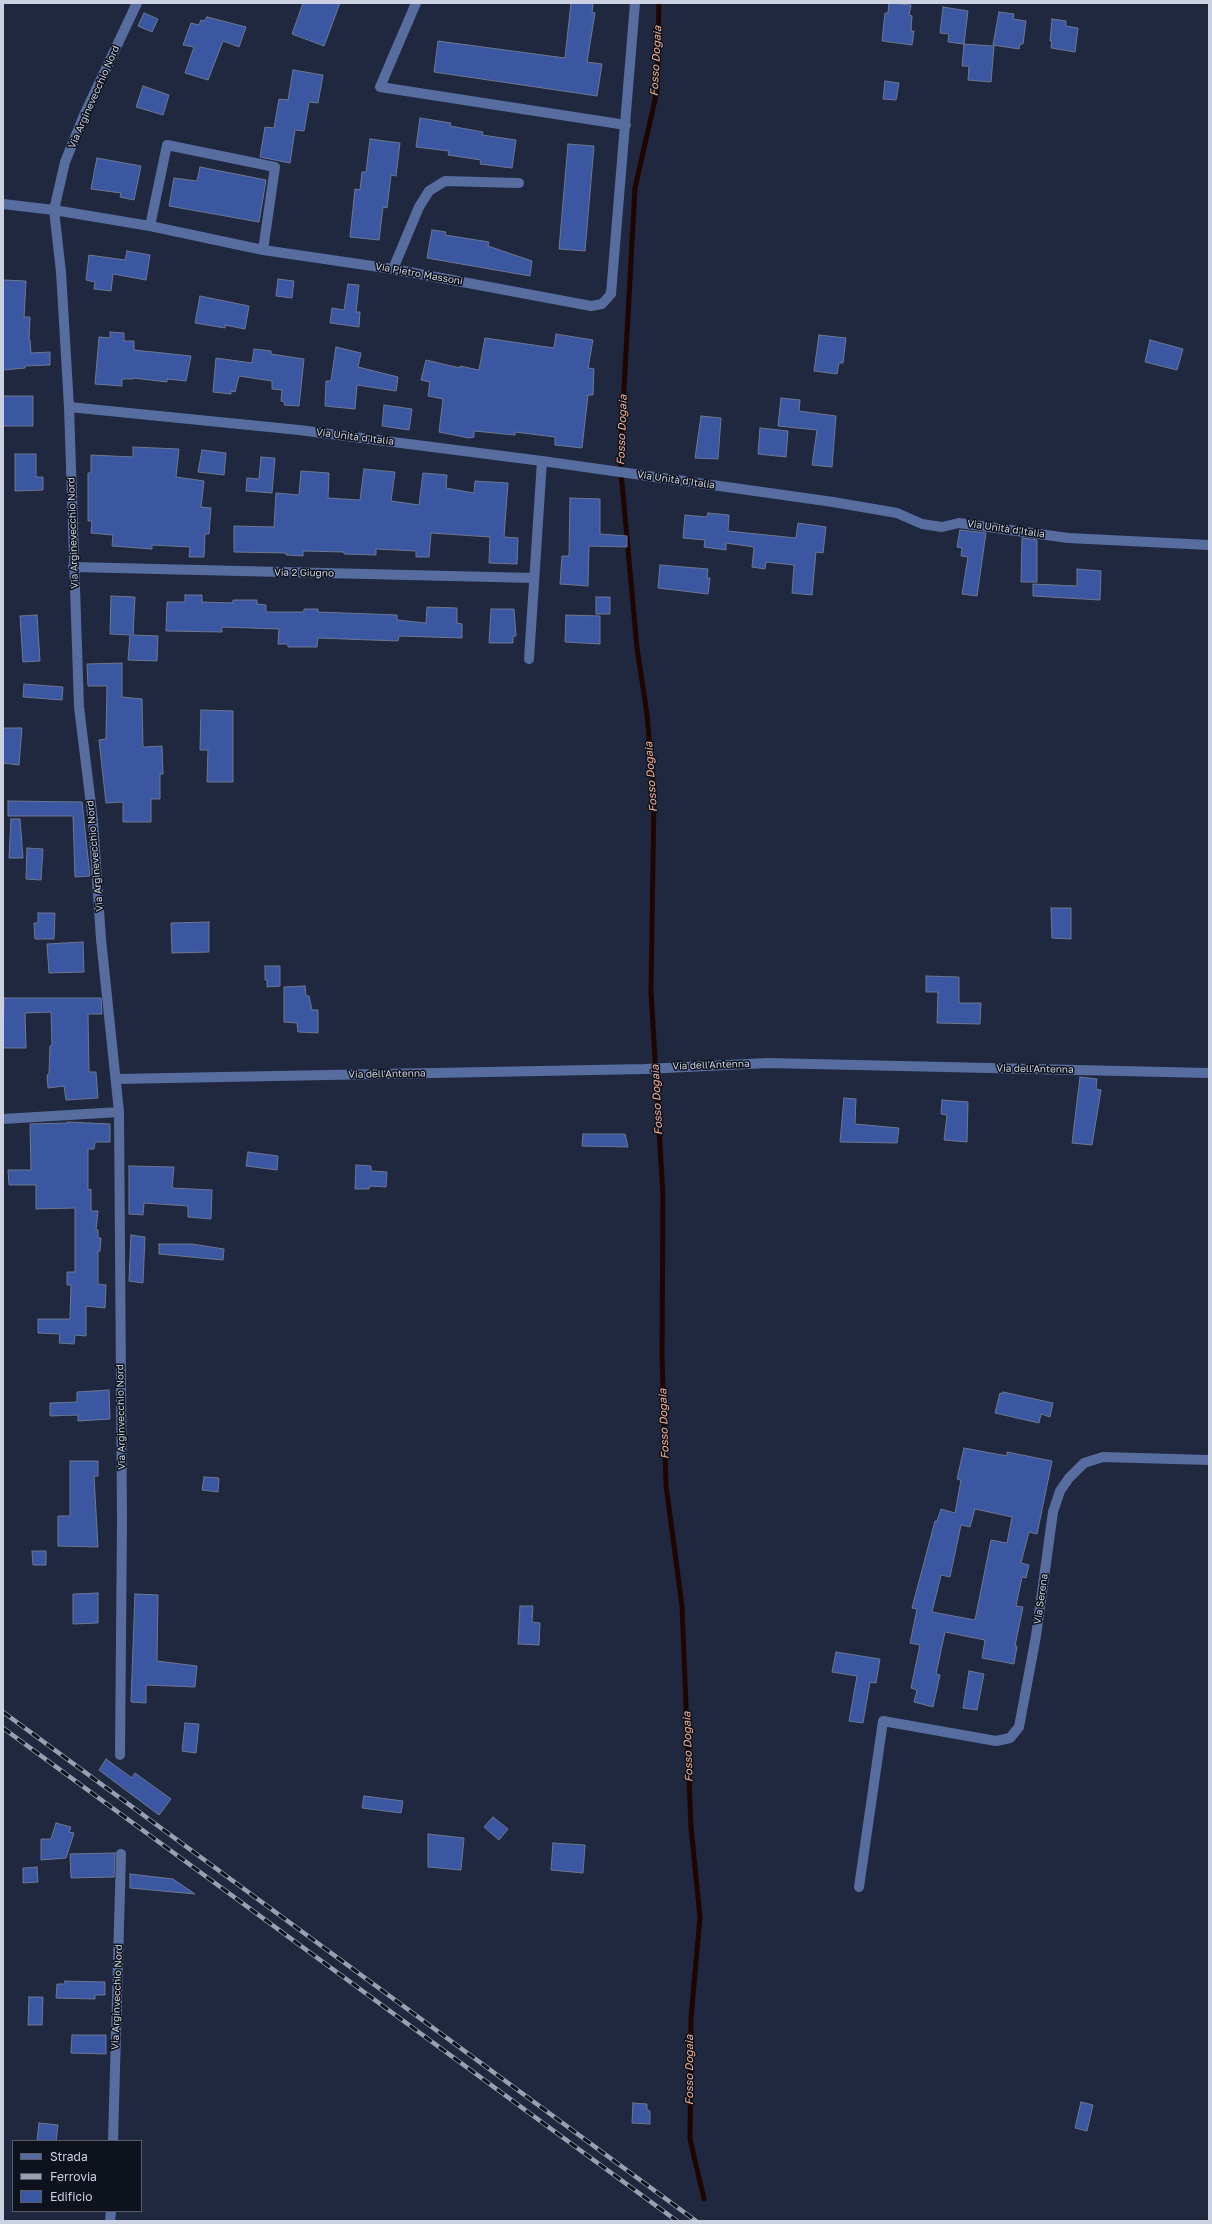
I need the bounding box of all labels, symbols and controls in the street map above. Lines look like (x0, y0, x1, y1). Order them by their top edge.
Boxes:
water label: Fosso Dogaia (648, 25, 664, 97)
street label: Via Arginevecchio Nord (66, 44, 122, 150)
street label: Via Pietro Massoni (374, 260, 464, 288)
water label: Fosso Dogaia (614, 395, 630, 465)
street label: Via Unità d'Italia (315, 426, 395, 448)
street label: Via Unità d'Italia (636, 469, 716, 491)
street label: Via Arginevecchio Nord (65, 477, 81, 589)
street label: Via Unità d'Italia (966, 518, 1046, 540)
street label: Via 2 Giugno (274, 566, 334, 580)
water label: Fosso Dogaia (642, 741, 660, 813)
street label: Via Arginevecchio Nord (84, 800, 106, 912)
street label: Via dell'Antenna (672, 1058, 750, 1072)
street label: Via dell'Antenna (996, 1062, 1074, 1076)
water label: Fosso Dogaia (649, 1064, 665, 1136)
street label: Via dell'Antenna (348, 1067, 426, 1081)
street label: Via Arginvecchio Nord (114, 1364, 128, 1470)
water label: Fosso Dogaia (656, 1389, 672, 1459)
street label: Via Serena (1032, 1573, 1050, 1625)
water label: Fosso Dogaia (680, 1712, 696, 1782)
street label: Via Arginvecchio Nord (109, 1944, 125, 2050)
water label: Fosso Dogaia (683, 2035, 697, 2105)
legend (12, 2140, 142, 2212)
text: Strada (50, 2149, 88, 2164)
text: Ferrovia (50, 2169, 97, 2184)
text: Edificio (50, 2189, 92, 2204)

